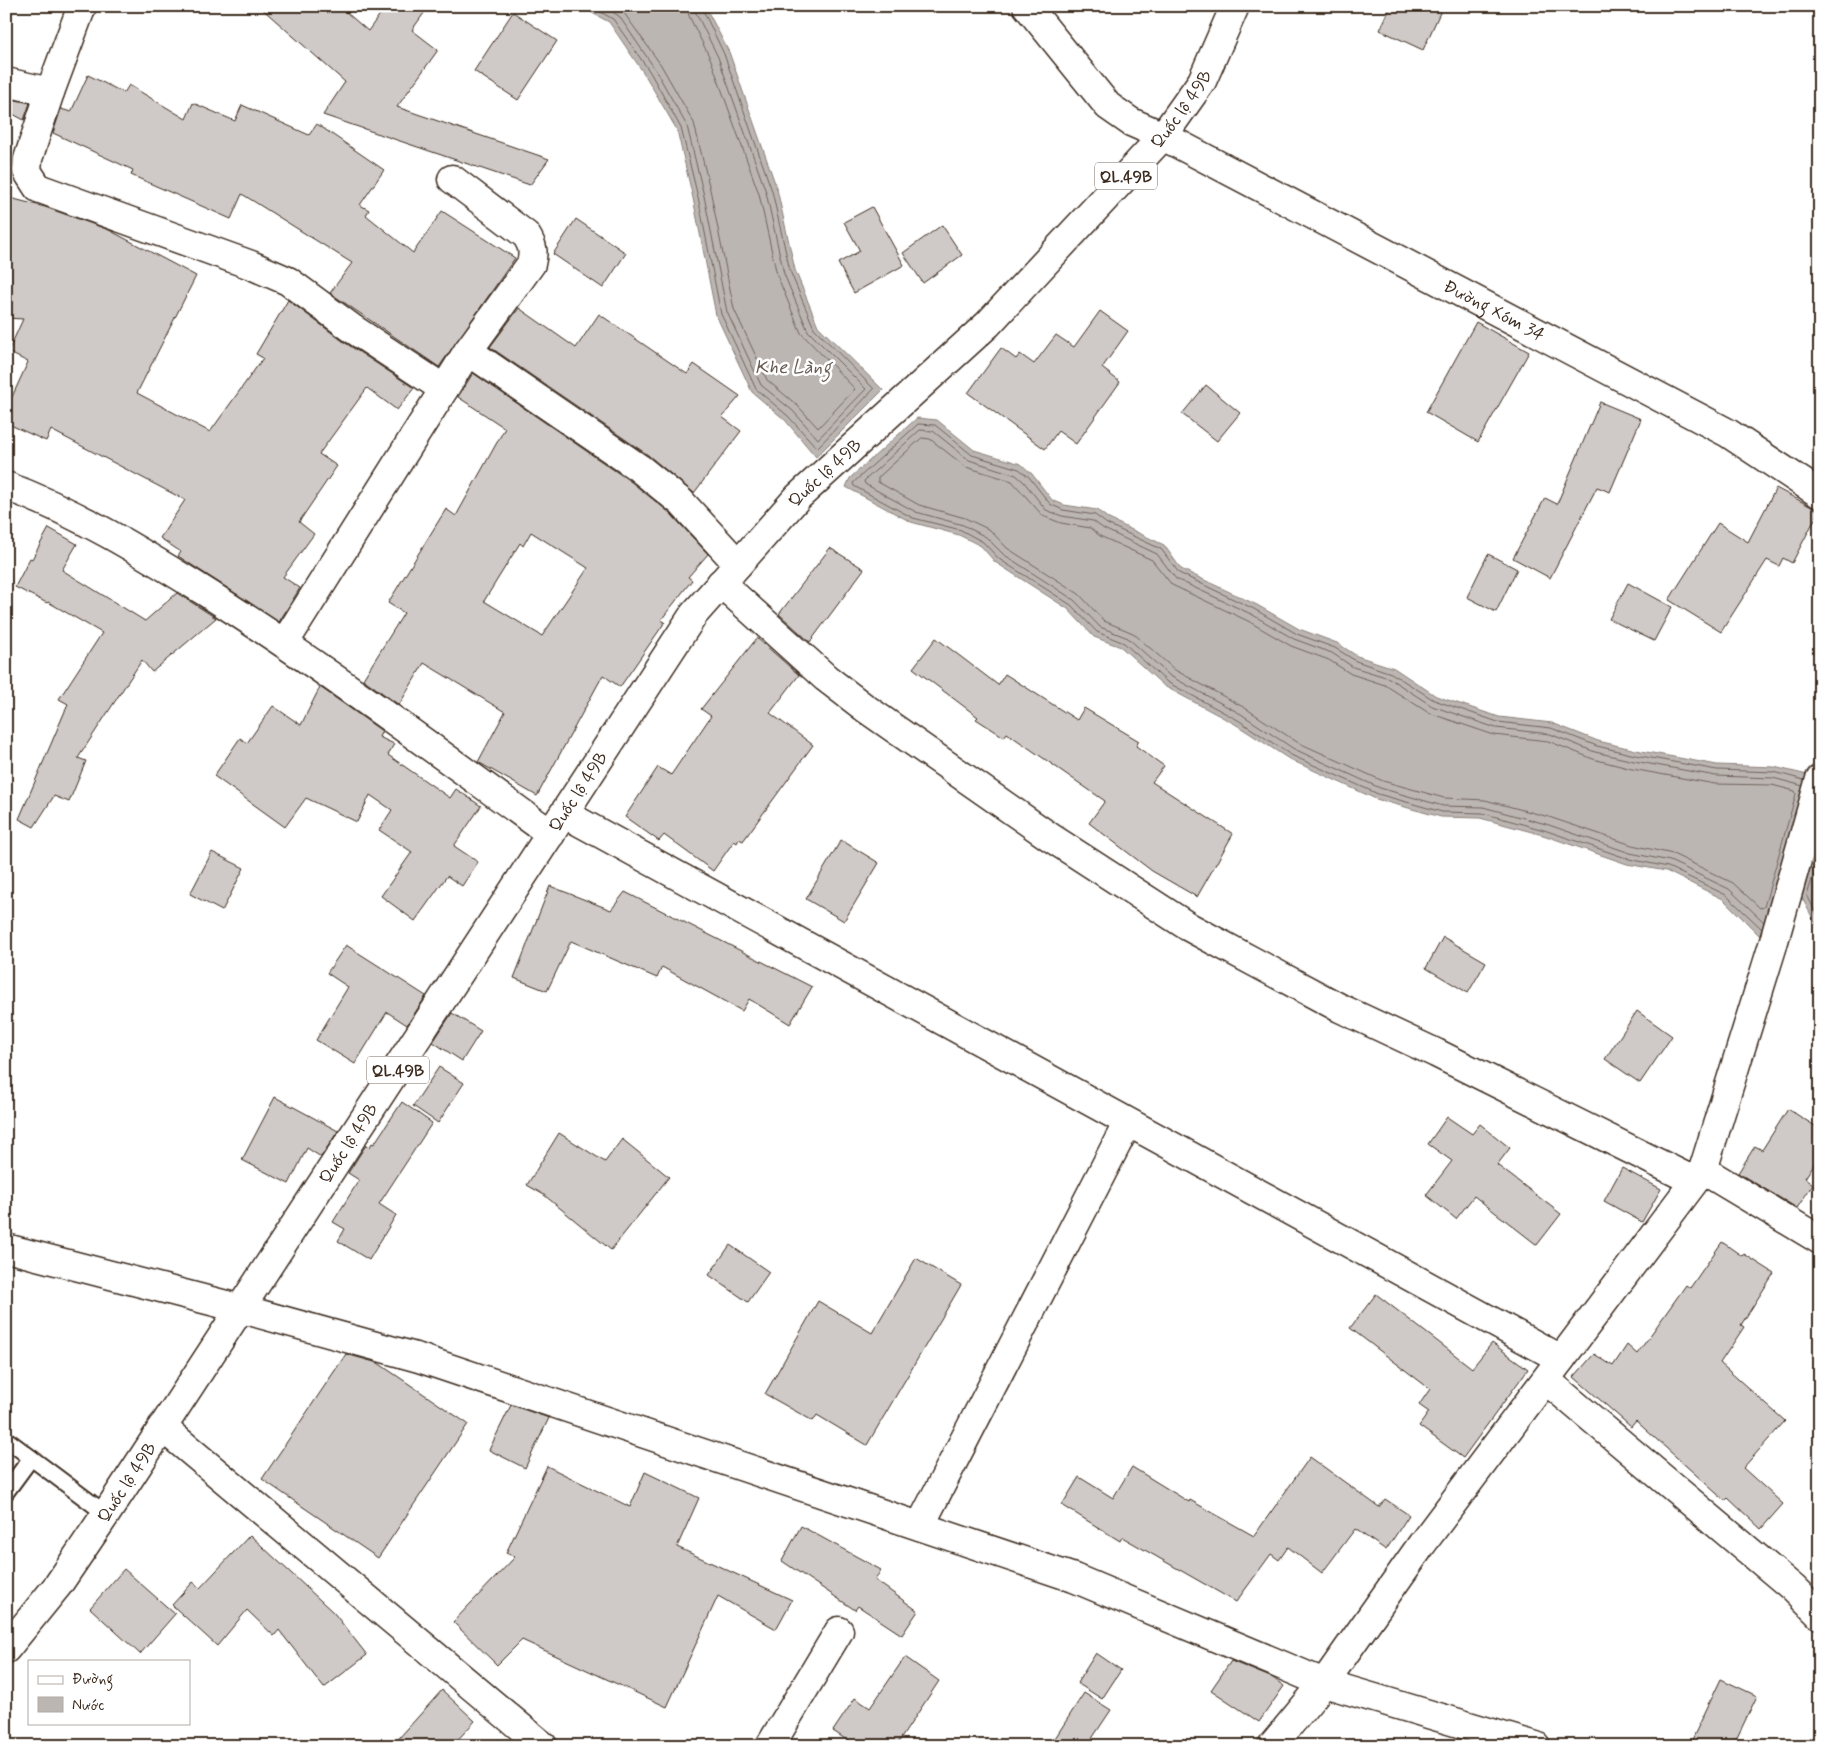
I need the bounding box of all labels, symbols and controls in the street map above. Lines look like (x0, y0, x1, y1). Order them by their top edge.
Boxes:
street label: Quốc lộ 49B (1146, 67, 1218, 155)
road number: QL.49B (1095, 162, 1157, 190)
street label: Đường Xóm 34 (1439, 275, 1549, 348)
water label: Khe Làng (755, 355, 833, 382)
street label: Quốc lộ 49B (783, 434, 867, 513)
street label: Quốc lộ 49B (544, 747, 614, 837)
road number: QL.49B (367, 1056, 429, 1084)
street label: Quốc lộ 49B (314, 1099, 384, 1189)
street label: Quốc lộ 49B (92, 1438, 163, 1528)
legend (28, 1660, 190, 1724)
text: Đường (72, 1670, 113, 1691)
text: Nước (72, 1696, 104, 1716)

